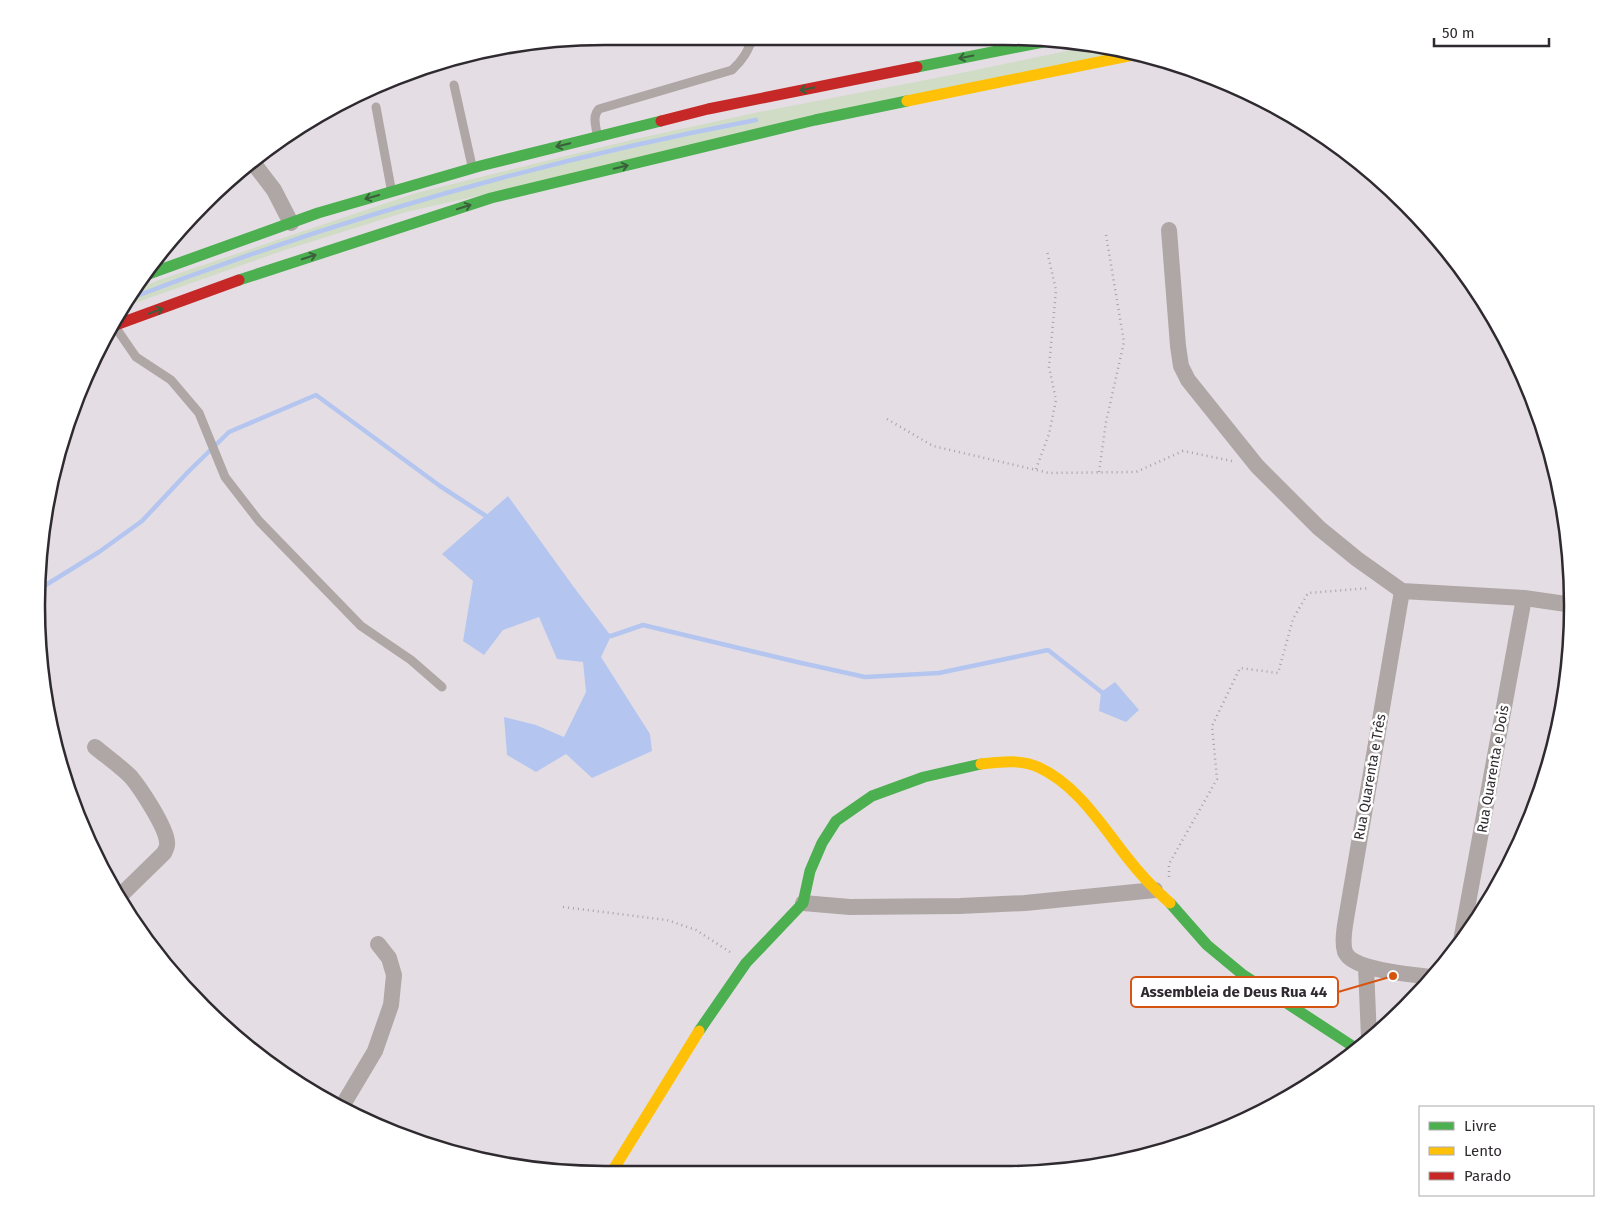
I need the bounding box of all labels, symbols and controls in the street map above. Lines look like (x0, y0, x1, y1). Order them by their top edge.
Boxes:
scale bar (1434, 15, 1549, 47)
text: 50 m (1442, 24, 1475, 42)
one-way arrow (958, 53, 974, 62)
one-way arrow (799, 85, 815, 95)
one-way arrow (556, 141, 572, 151)
one-way arrow (613, 162, 629, 171)
one-way arrow (365, 193, 381, 203)
one-way arrow (456, 202, 471, 211)
one-way arrow (301, 252, 317, 262)
one-way arrow (148, 306, 163, 315)
street label: Rua Quarenta e Dois (1473, 703, 1513, 834)
street label: Rua Quarenta e Três (1351, 712, 1390, 841)
callout: Assembleia de Deus Rua 44 (1131, 977, 1338, 1007)
text: Assembleia de Deus Rua 44 (1140, 983, 1328, 1001)
legend (1419, 1106, 1594, 1196)
text: Livre (1464, 1117, 1497, 1135)
text: Lento (1464, 1142, 1502, 1160)
text: Parado (1464, 1167, 1511, 1185)

